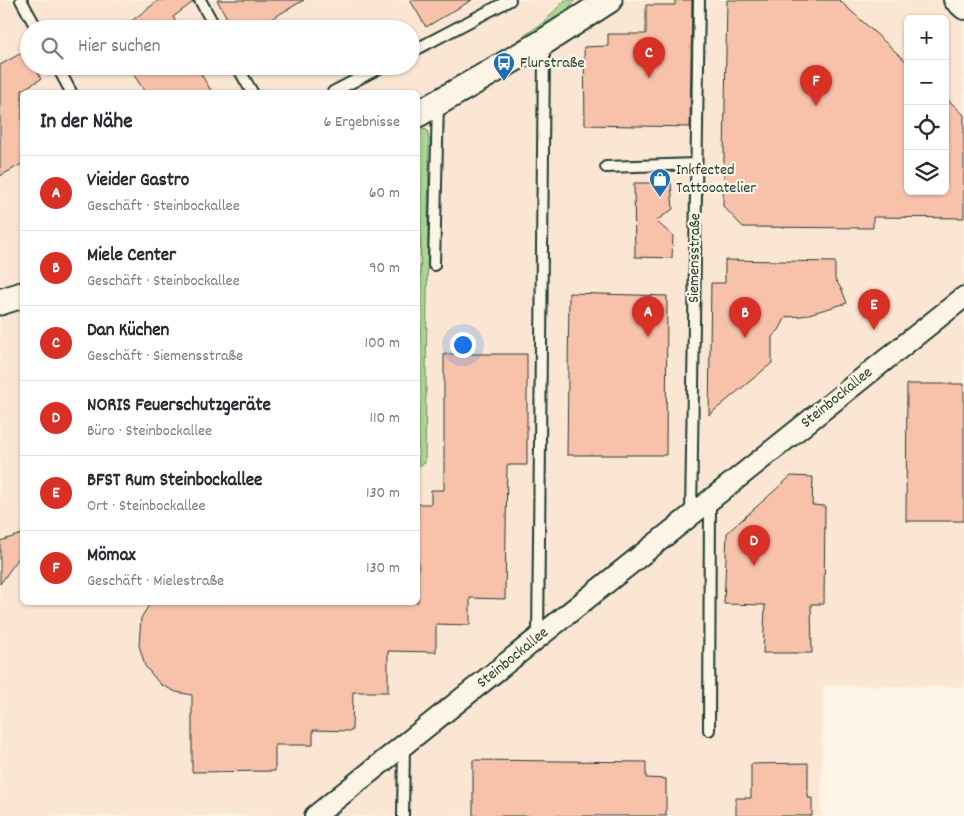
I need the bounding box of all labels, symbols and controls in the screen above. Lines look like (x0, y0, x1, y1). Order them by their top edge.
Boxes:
map controls (904, 15, 949, 195)
button: + (904, 15, 949, 60)
search box (20, 20, 420, 75)
icon: search (38, 34, 66, 62)
text: Hier suchen (78, 34, 161, 61)
pin: C (633, 37, 665, 78)
bus stop icon: Flurstraße (492, 51, 516, 82)
place label: Flurstraße (520, 52, 585, 75)
button: − (904, 60, 949, 105)
pin: F (800, 65, 832, 106)
button: locate (904, 105, 949, 150)
text: In der Nähe (40, 108, 132, 138)
text: 6 Ergebnisse (323, 111, 400, 134)
button: layers (904, 150, 949, 195)
place label: Inkfected Tattooatelier (676, 159, 756, 200)
shop icon: Inkfected Tattooatelier (648, 167, 672, 198)
text: Vieider Gastro (87, 168, 189, 195)
text: A (52, 182, 60, 205)
text: 60 m (369, 182, 400, 205)
text: Geschäft · Steinbockallee (87, 195, 240, 218)
street label: Siemensstraße (683, 213, 707, 303)
text: Miele Center (87, 243, 176, 270)
text: B (52, 257, 60, 280)
text: 90 m (369, 257, 400, 280)
text: Geschäft · Steinbockallee (87, 270, 240, 293)
pin: E (858, 289, 890, 330)
pin: A (632, 296, 664, 337)
pin: B (729, 297, 761, 338)
text: Dan Küchen (87, 318, 169, 345)
text: C (52, 332, 60, 355)
text: 100 m (364, 332, 400, 355)
your location (450, 332, 476, 358)
text: Geschäft · Siemensstraße (87, 345, 243, 368)
street label: Steinbockallee (796, 362, 878, 434)
text: NORIS Feuerschutzgeräte (87, 393, 271, 420)
text: D (52, 407, 60, 430)
text: 110 m (370, 407, 400, 430)
text: Büro · Steinbockallee (87, 420, 212, 443)
text: BFST Rum Steinbockallee (87, 468, 262, 495)
text: E (52, 482, 60, 505)
text: 130 m (366, 482, 400, 505)
text: Ort · Steinbockallee (87, 495, 206, 518)
pin: D (738, 525, 770, 566)
text: Mömax (87, 543, 136, 570)
text: F (52, 557, 60, 580)
text: 130 m (366, 557, 400, 580)
text: Geschäft · Mielestraße (87, 570, 224, 593)
street label: Steinbockallee (472, 622, 554, 694)

